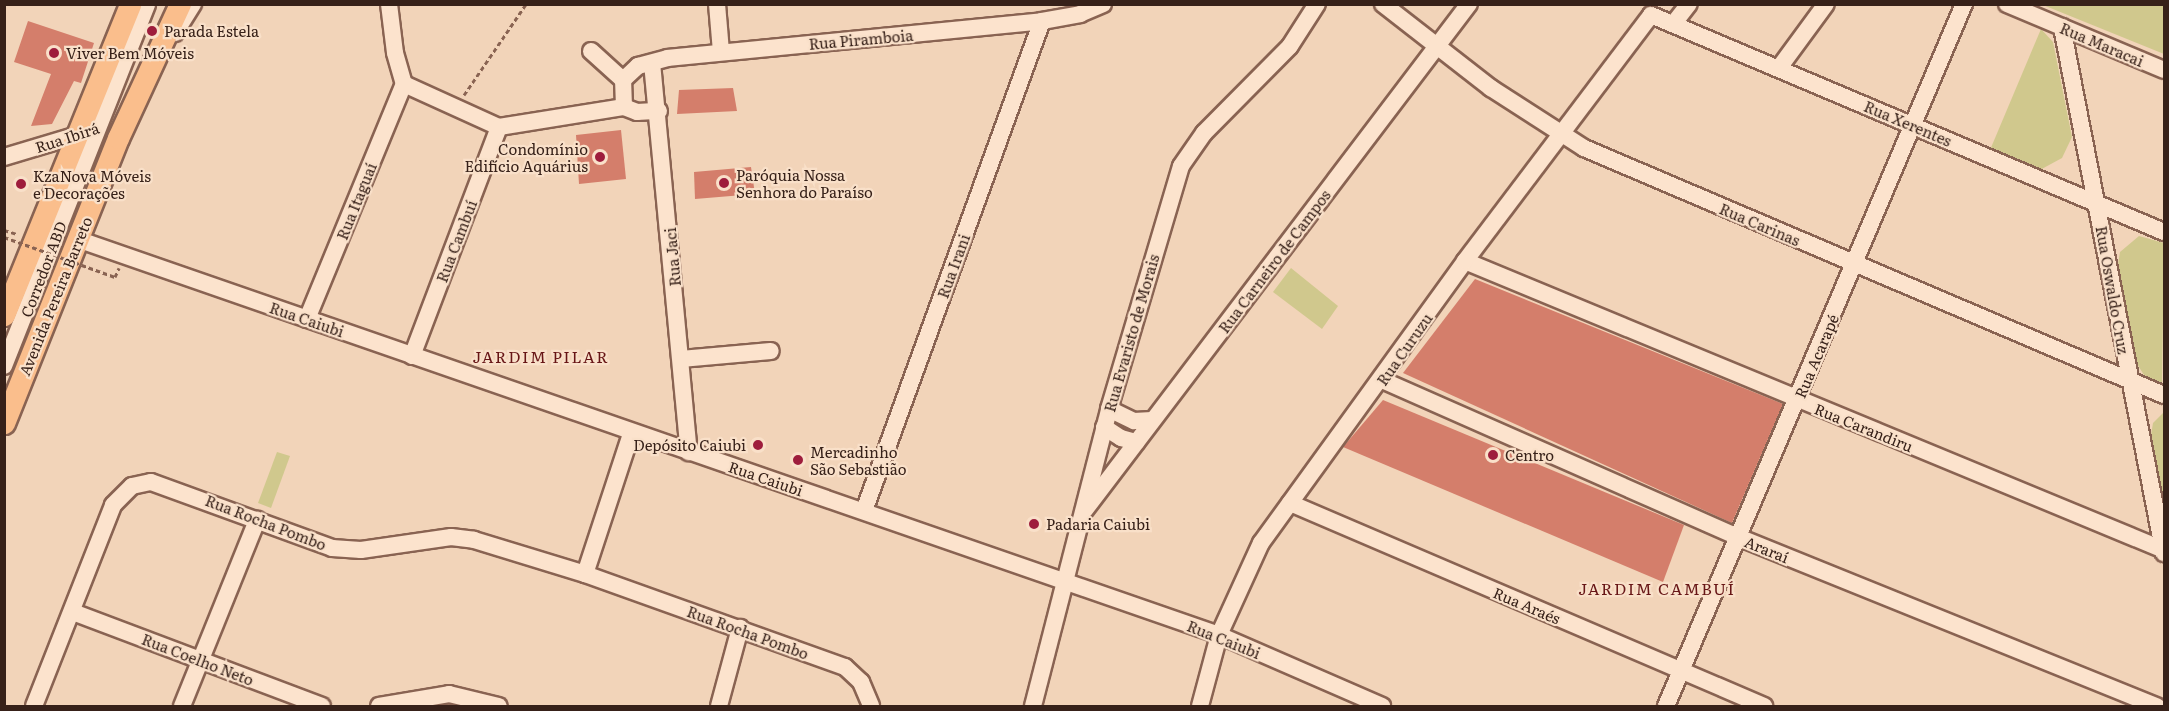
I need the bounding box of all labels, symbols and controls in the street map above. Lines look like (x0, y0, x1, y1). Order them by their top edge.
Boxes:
street label: Rua Maracai (2057, 18, 2147, 70)
place label: Parada Estela (164, 22, 259, 40)
marker: Parada Estela (145, 24, 159, 38)
street label: Rua Piramboia (808, 25, 914, 53)
place label: Viver Bem Móveis (66, 44, 194, 62)
marker: Viver Bem Móveis (47, 46, 61, 60)
street label: Rua Xerentes (1862, 96, 1954, 150)
street label: Rua Ibirá (33, 118, 101, 156)
place label: Condomínio Edifício Aquárius (464, 139, 588, 174)
marker: Condomínio Edifício Aquárius (593, 150, 607, 164)
street label: Rua Itaguaí (332, 160, 380, 242)
place label: Paróquia Nossa Senhora do Paraíso (736, 165, 873, 200)
place label: KzaNova Móveis e Decorações (33, 166, 151, 201)
marker: Paróquia Nossa Senhora do Paraíso (717, 176, 731, 190)
marker: KzaNova Móveis e Decorações (14, 177, 28, 191)
street label: Rua Carneiro de Campos (1214, 186, 1334, 336)
street label: Rua Cambuí (432, 197, 480, 285)
street label: Rua Carinas (1717, 199, 1803, 249)
street label: Avenida Pereira Barreto (15, 214, 95, 378)
street label: Corredor ABD (16, 219, 70, 319)
street label: Rua Oswaldo Cruz (2093, 224, 2133, 356)
street label: Rua Jaci (660, 227, 684, 287)
street label: Rua Irani (933, 231, 973, 301)
street label: Rua Evaristo de Morais (1100, 252, 1162, 414)
street label: Rua Caiubi (267, 298, 347, 340)
street label: Rua Curuzu (1373, 309, 1435, 389)
street label: Rua Acarapé (1790, 311, 1842, 401)
district label: JARDIM PILAR (473, 346, 609, 366)
street label: Rua Carandiru (1812, 399, 1916, 455)
place label: Depósito Caiubi (633, 436, 746, 454)
marker: Depósito Caiubi (751, 438, 765, 452)
place label: Mercadinho São Sebastião (810, 442, 906, 477)
place label: Centro (1505, 446, 1554, 464)
marker: Centro (1486, 448, 1500, 462)
marker: Mercadinho São Sebastião (791, 453, 805, 467)
street label: Rua Caiubi (726, 457, 806, 499)
street label: Rua Rocha Pombo (203, 491, 329, 553)
place label: Padaria Caiubi (1046, 515, 1150, 533)
marker: Padaria Caiubi (1027, 517, 1041, 531)
street label: Araraí (1742, 532, 1792, 566)
district label: JARDIM CAMBUÍ (1578, 578, 1736, 598)
street label: Rua Araés (1491, 583, 1563, 627)
street label: Rua Rocha Pombo (685, 602, 811, 662)
street label: Rua Caiubi (1185, 616, 1263, 662)
street label: Rua Coelho Neto (140, 629, 256, 689)

